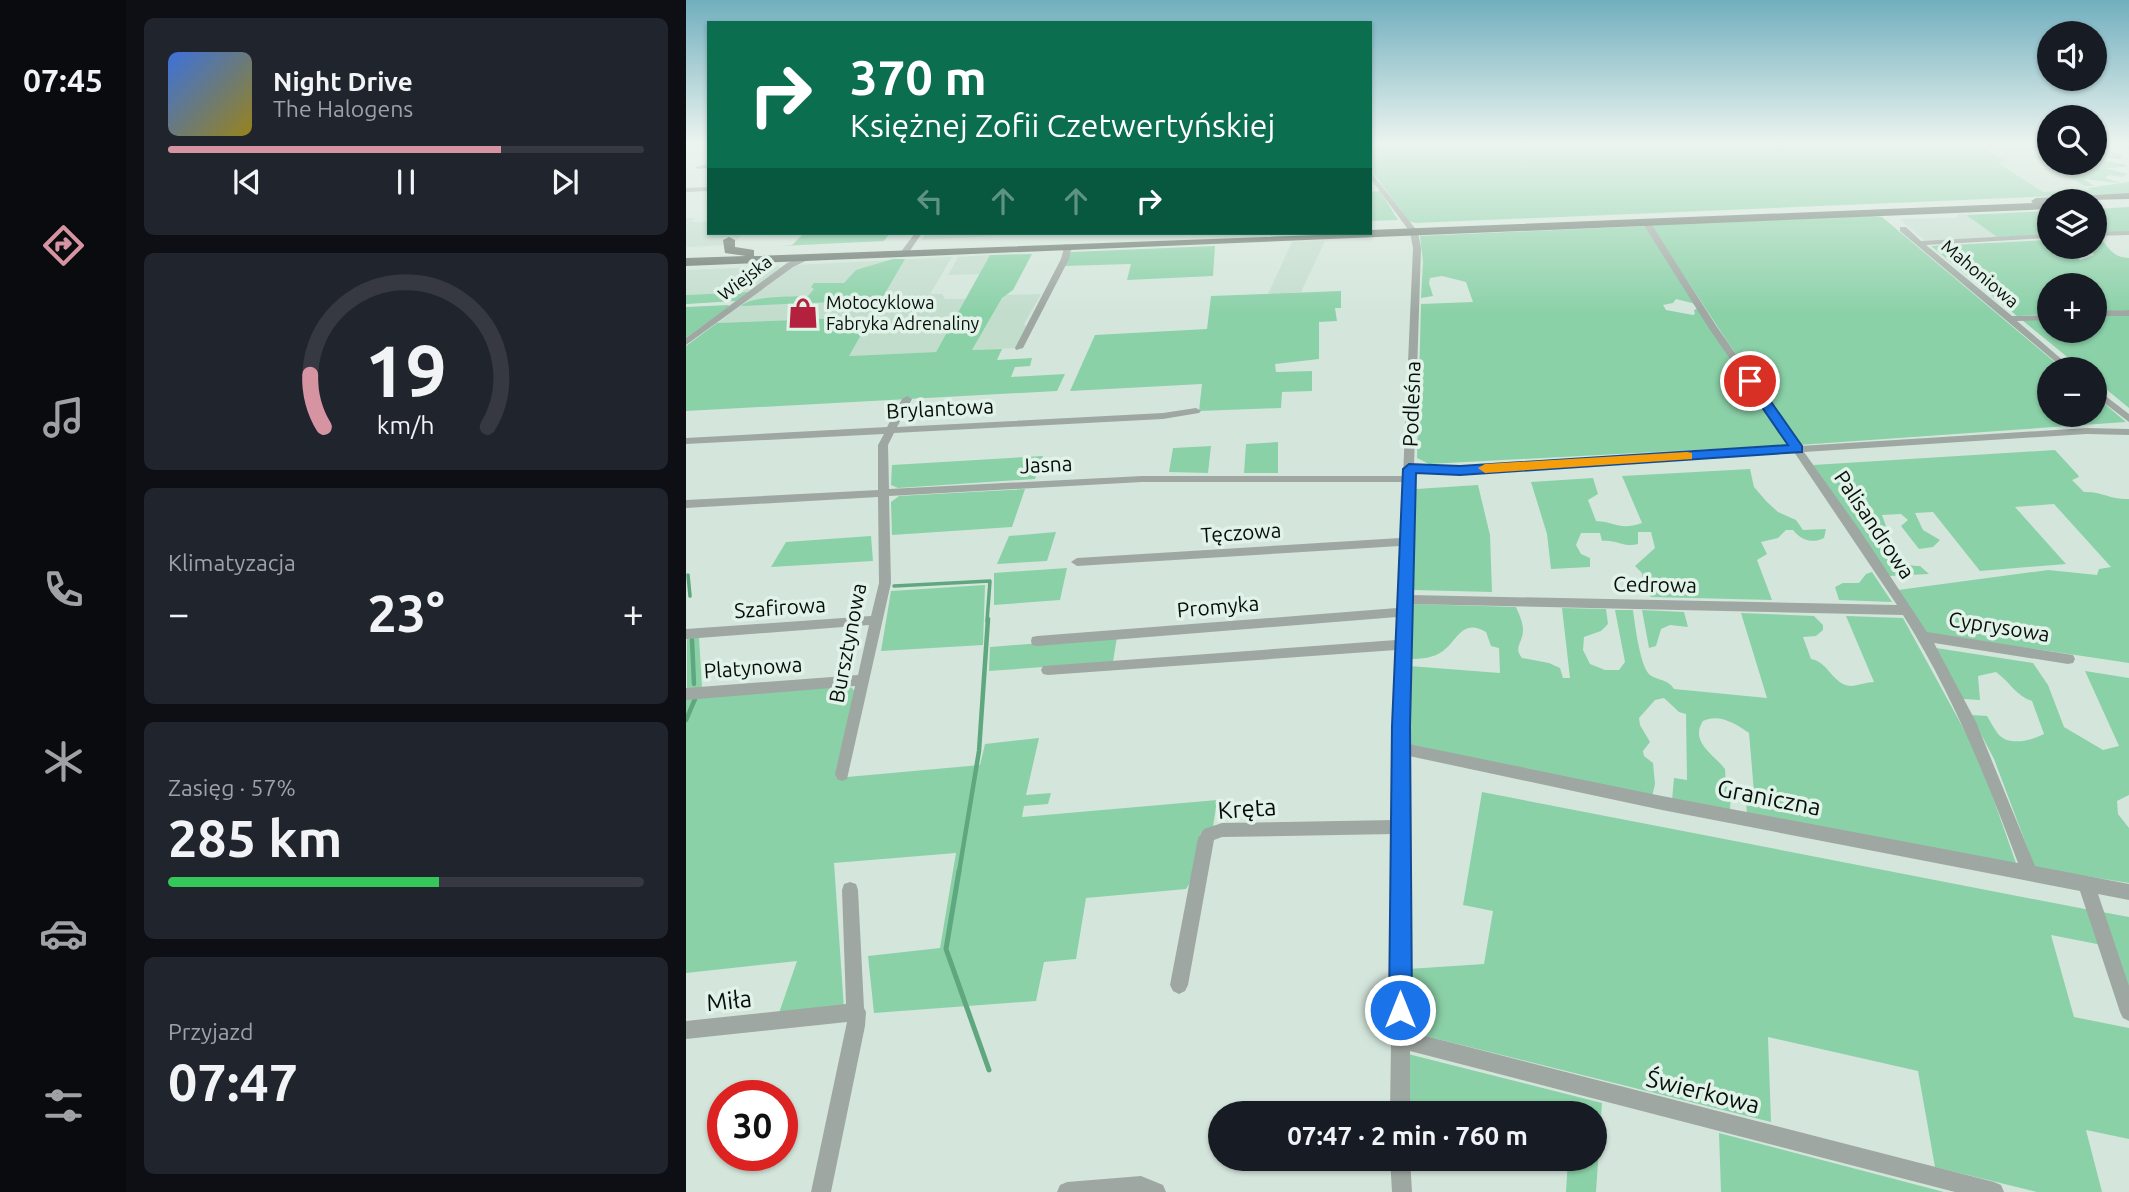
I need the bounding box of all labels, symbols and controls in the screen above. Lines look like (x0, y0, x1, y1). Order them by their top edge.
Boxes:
map controls (2037, 21, 2107, 427)
button: sound (2037, 21, 2107, 91)
icon: right (735, 49, 826, 140)
text: 370 m (850, 49, 987, 104)
text: 07:45 (23, 62, 103, 98)
text: Night Drive (273, 67, 413, 96)
text: The Halogens (273, 96, 413, 121)
button: search (2037, 105, 2107, 175)
text: Księżnej Zofii Czetwertyńskiej (850, 107, 1275, 143)
icon: previous (228, 163, 266, 201)
icon: pause (387, 163, 425, 201)
icon: next (546, 163, 584, 201)
icon: left (911, 182, 949, 220)
icon: ahead (984, 182, 1022, 220)
icon: ahead (1057, 182, 1095, 220)
icon: right (1130, 182, 1168, 220)
button: layers (2037, 189, 2107, 259)
icon: directions (39, 221, 88, 270)
street label: Mahoniowa (1938, 235, 2023, 311)
street label: Wiejska (714, 251, 775, 304)
button: + (2037, 273, 2107, 343)
place label: Motocyklowa Fabryka Adrenaliny (826, 292, 980, 333)
shop icon: Motocyklowa Fabryka Adrenaliny (786, 296, 820, 330)
text: 19 (365, 330, 447, 412)
pin (1720, 351, 1780, 411)
button: − (2037, 357, 2107, 427)
street label: Podleśna (1398, 361, 1424, 447)
icon: arrive (1731, 362, 1769, 400)
icon: music (39, 393, 88, 442)
street label: Brylantowa (886, 393, 994, 423)
text: km/h (377, 411, 435, 439)
street label: Jasna (1019, 451, 1073, 477)
street label: Palisandrowa (1830, 466, 1920, 583)
street label: Tęczowa (1200, 517, 1282, 547)
text: Klimatyzacja (168, 550, 296, 575)
icon: phone (39, 565, 88, 614)
street label: Cedrowa (1613, 571, 1697, 597)
street label: Bursztynowa (824, 581, 870, 705)
text: 23° (367, 584, 445, 642)
street label: Promyka (1176, 590, 1260, 622)
text: − (168, 592, 189, 634)
text: + (623, 592, 644, 634)
street label: Szafirowa (733, 592, 827, 622)
street label: Cyprysowa (1947, 606, 2052, 646)
street label: Platynowa (703, 652, 803, 682)
icon: climate (39, 737, 88, 786)
street label: Graniczna (1715, 774, 1823, 821)
text: Zasięg · 57% (168, 775, 296, 800)
street label: Kręta (1217, 793, 1277, 824)
text: 285 km (168, 809, 342, 867)
icon: car (39, 909, 88, 958)
position arrow (1363, 973, 1437, 1047)
street label: Miła (705, 985, 753, 1016)
text: Przyjazd (168, 1019, 253, 1044)
text: 07:47 (168, 1053, 298, 1111)
street label: Świerkowa (1644, 1063, 1763, 1119)
speed limit sign: 30 (707, 1080, 798, 1171)
icon: filters (39, 1081, 88, 1130)
text: 07:47 · 2 min · 760 m (1287, 1121, 1528, 1150)

